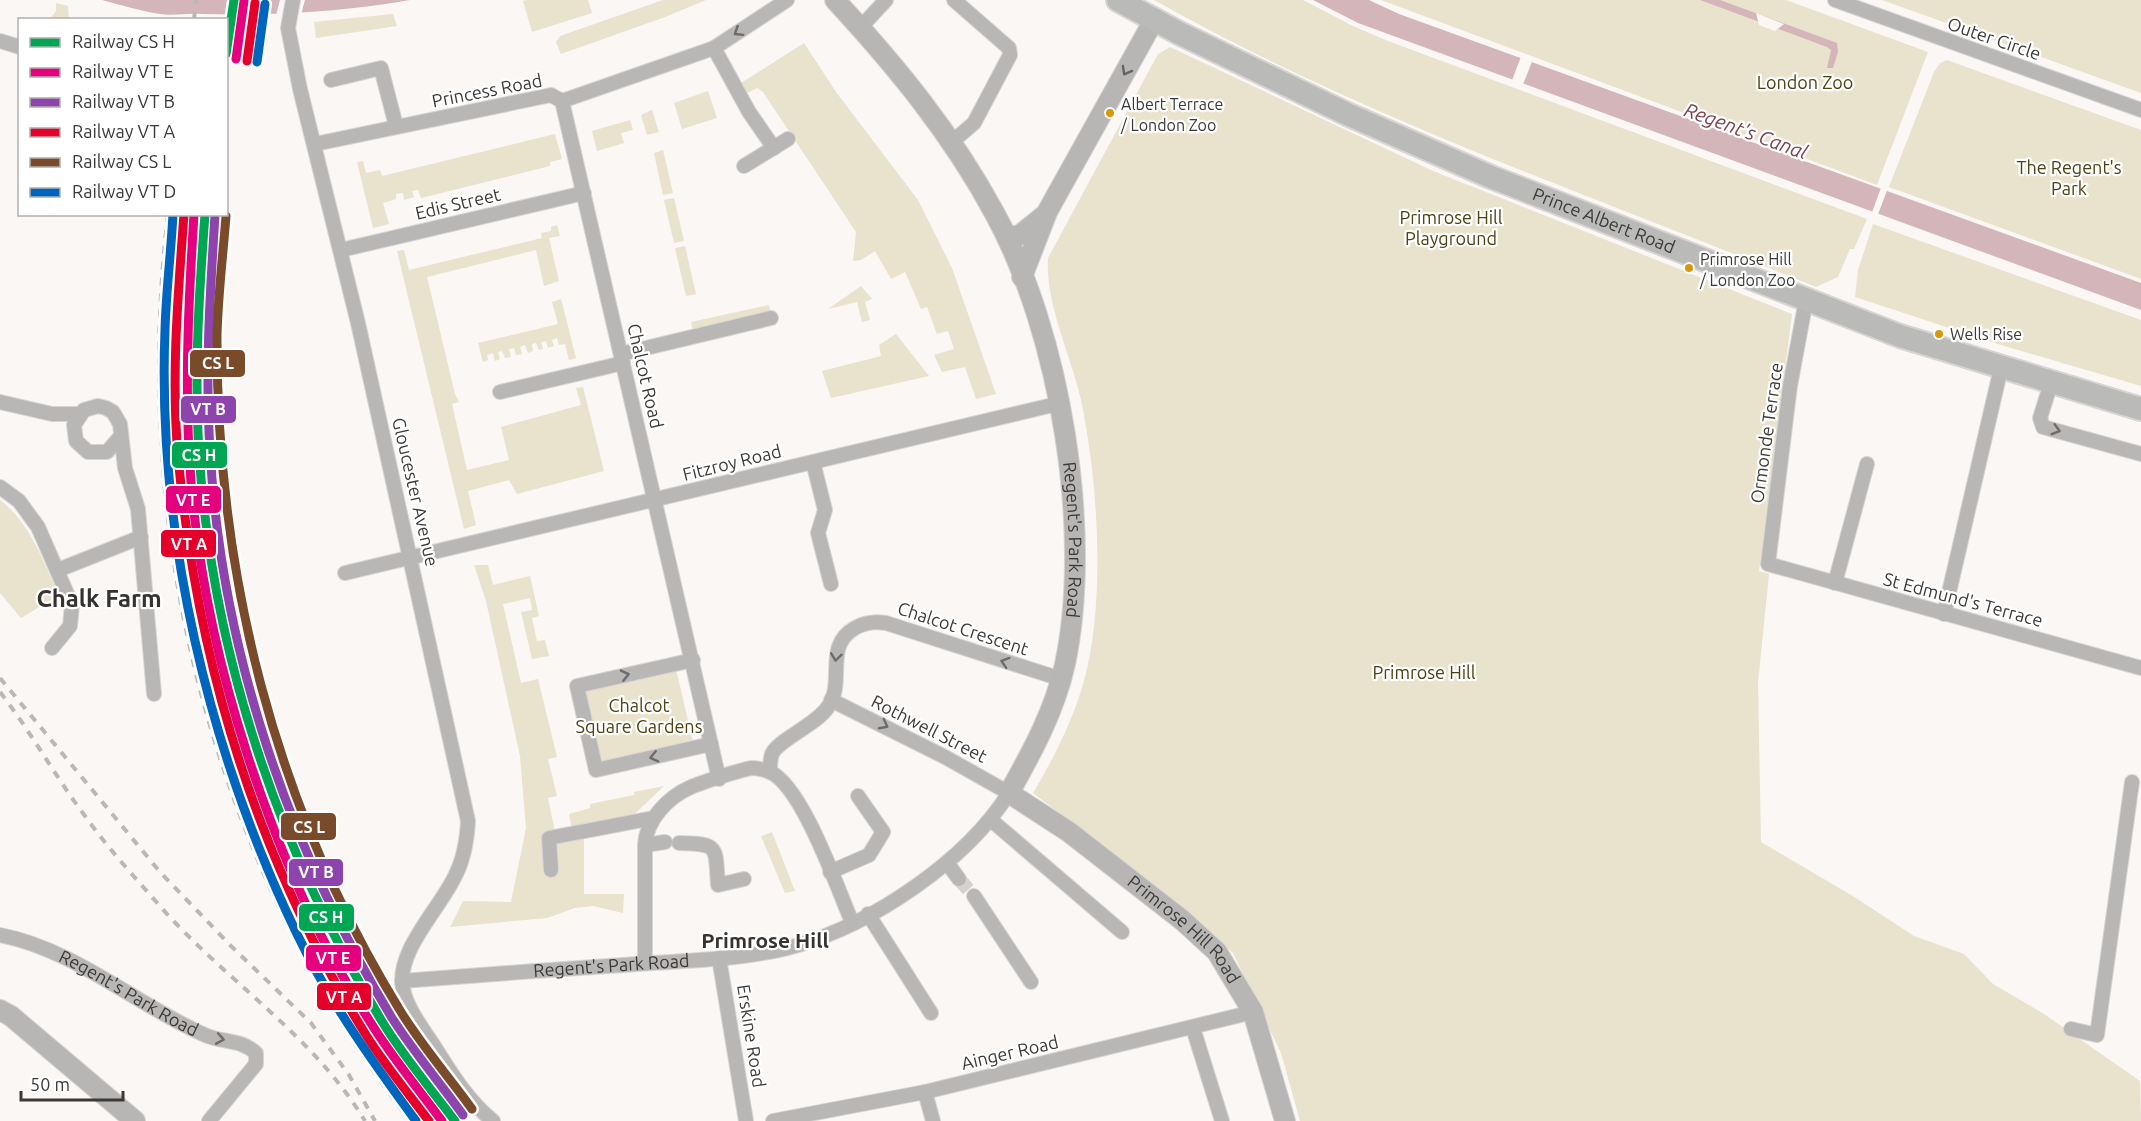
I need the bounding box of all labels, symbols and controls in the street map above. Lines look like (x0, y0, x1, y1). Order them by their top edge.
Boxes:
street label: Outer Circle (1945, 13, 2044, 63)
legend (18, 18, 228, 216)
one-way arrow (734, 25, 744, 37)
text: Railway CS H (72, 31, 175, 51)
text: Railway VT E (72, 61, 174, 81)
one-way arrow (1122, 65, 1133, 76)
street label: Princess Road (430, 70, 544, 110)
park label: London Zoo (1757, 72, 1853, 92)
text: Railway VT B (72, 91, 175, 111)
place label: Albert Terrace / London Zoo (1120, 95, 1223, 134)
water label: Regent's Canal (1681, 98, 1811, 164)
marker: Albert Terrace / London Zoo (1104, 107, 1116, 119)
text: Railway VT A (72, 121, 176, 141)
text: Railway CS L (72, 151, 171, 171)
park label: The Regent's Park (2016, 157, 2122, 198)
text: Railway VT D (72, 181, 176, 201)
street label: Edis Street (413, 183, 502, 223)
street label: Prince Albert Road (1530, 183, 1678, 257)
park label: Primrose Hill Playground (1399, 207, 1503, 248)
place label: Primrose Hill / London Zoo (1699, 250, 1795, 289)
marker: Primrose Hill / London Zoo (1683, 262, 1695, 274)
street label: Chalcot Road (624, 321, 668, 430)
place label: Wells Rise (1950, 325, 2022, 343)
marker: Wells Rise (1933, 328, 1945, 340)
line badge: CS L (189, 349, 246, 378)
text: CS L (202, 354, 234, 372)
street label: Ormonde Terrace (1746, 361, 1786, 505)
line badge: VT B (180, 395, 237, 424)
text: VT B (190, 400, 226, 418)
street label: Gloucester Avenue (389, 415, 443, 568)
one-way arrow (2050, 423, 2061, 435)
street label: Fitzroy Road (680, 440, 783, 484)
line badge: CS H (171, 441, 228, 469)
text: CS H (182, 446, 216, 464)
street label: Regent's Park Road (1060, 460, 1086, 619)
line badge: VT E (165, 485, 222, 514)
text: VT E (176, 491, 210, 509)
line badge: VT A (160, 529, 217, 558)
text: VT A (171, 535, 208, 553)
street label: St Edmund's Terrace (1881, 568, 2045, 630)
district label: Chalk Farm (36, 585, 162, 612)
street label: Chalcot Crescent (895, 597, 1031, 659)
one-way arrow (830, 653, 843, 662)
one-way arrow (1000, 657, 1011, 669)
park label: Primrose Hill (1372, 662, 1476, 682)
one-way arrow (620, 670, 630, 683)
street label: Rothwell Street (868, 690, 990, 766)
park label: Chalcot Square Gardens (576, 695, 703, 736)
one-way arrow (878, 718, 889, 730)
one-way arrow (649, 750, 659, 763)
line badge: CS L (280, 812, 337, 841)
text: CS L (293, 818, 325, 836)
line badge: VT B (288, 858, 344, 887)
text: VT B (298, 863, 334, 881)
street label: Primrose Hill Road (1124, 871, 1244, 987)
line badge: CS H (298, 903, 355, 932)
text: CS H (309, 908, 343, 926)
district label: Primrose Hill (701, 928, 829, 952)
line badge: VT E (305, 944, 362, 972)
street label: Regent's Park Road (56, 945, 202, 1040)
text: VT E (316, 949, 350, 967)
street label: Regent's Park Road (533, 950, 690, 980)
line badge: VT A (316, 982, 372, 1011)
street label: Erskine Road (734, 983, 770, 1089)
text: VT A (326, 988, 363, 1006)
street label: Ainger Road (959, 1031, 1060, 1073)
one-way arrow (215, 1032, 225, 1045)
scale bar (21, 1064, 123, 1102)
text: 50 m (30, 1074, 70, 1094)

